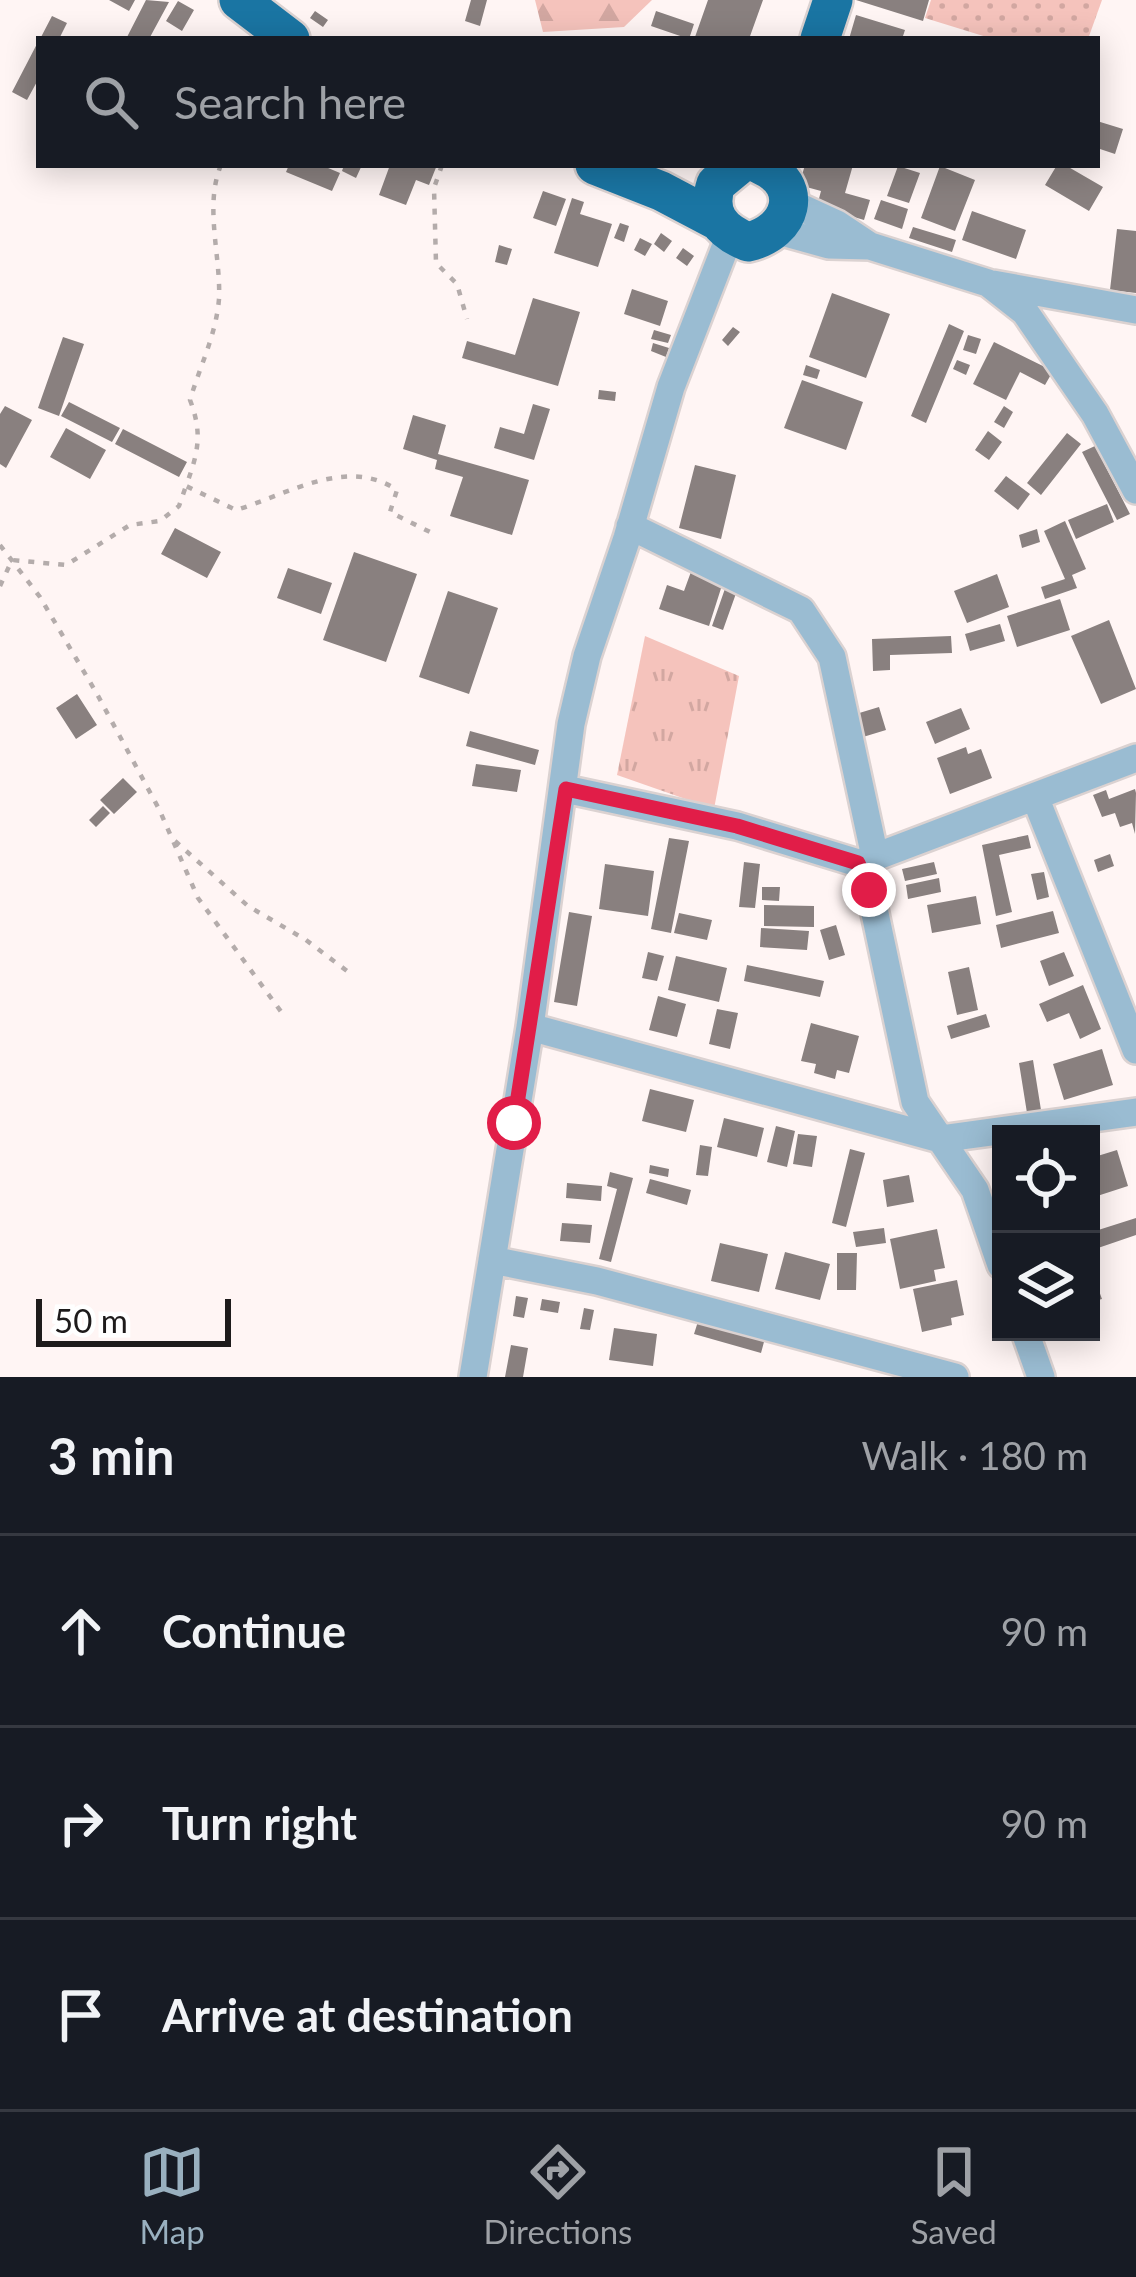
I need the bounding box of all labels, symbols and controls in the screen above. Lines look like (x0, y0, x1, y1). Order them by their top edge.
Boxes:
search box (36, 36, 1100, 168)
icon: search (78, 69, 144, 135)
text: Search here (174, 75, 406, 129)
route end (842, 863, 896, 917)
route start (487, 1096, 541, 1150)
map controls (992, 1125, 1100, 1341)
button: locate (992, 1125, 1100, 1233)
button: layers (992, 1233, 1100, 1341)
scale bar (36, 1293, 231, 1346)
text: 50 m (54, 1300, 128, 1340)
text: 3 min (48, 1425, 174, 1486)
text: Walk · 180 m (861, 1432, 1088, 1478)
icon: ahead (48, 1598, 114, 1664)
text: Continue (162, 1604, 346, 1658)
text: 90 m (1001, 1608, 1088, 1654)
icon: right (48, 1790, 114, 1856)
text: Turn right (162, 1796, 357, 1850)
text: 90 m (1001, 1800, 1088, 1846)
icon: arrive (48, 1982, 114, 2048)
text: Arrive at destination (162, 1988, 573, 2042)
tab: Map (139, 2139, 205, 2251)
tab: Directions (483, 2139, 632, 2251)
tab: Saved (911, 2139, 997, 2251)

